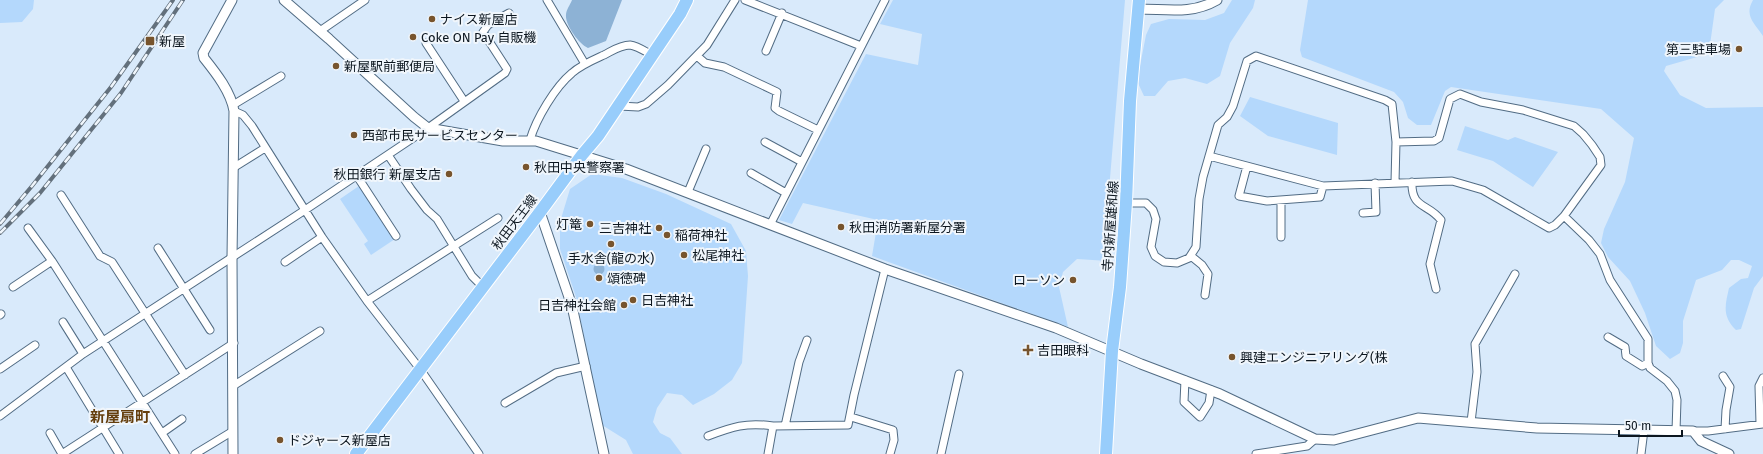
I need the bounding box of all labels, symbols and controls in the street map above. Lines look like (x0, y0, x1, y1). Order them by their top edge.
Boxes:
place label: ナイス新屋店 (440, 12, 518, 27)
marker: ナイス新屋店 (427, 14, 437, 24)
place label: Coke ON Pay 自販機 (421, 30, 537, 45)
marker: Coke ON Pay 自販機 (408, 32, 418, 42)
place label: 新屋 (159, 34, 185, 49)
marker: 新屋 (144, 35, 156, 47)
place label: 第三駐車場 (1666, 42, 1731, 57)
marker: 第三駐車場 (1734, 44, 1744, 54)
place label: 新屋駅前郵便局 (344, 59, 435, 74)
marker: 新屋駅前郵便局 (331, 61, 341, 71)
place label: 西部市民サービスセンター (362, 128, 518, 143)
marker: 西部市民サービスセンター (349, 130, 359, 140)
place label: 秋田中央警察署 (534, 160, 625, 175)
marker: 秋田中央警察署 (521, 162, 531, 172)
place label: 秋田銀行 新屋支店 (334, 167, 441, 182)
marker: 秋田銀行 新屋支店 (444, 169, 454, 179)
street label: 寺内新屋雄和線 (1100, 180, 1121, 272)
street label: 秋田天王線 (489, 192, 540, 253)
place label: 灯篭 (556, 217, 582, 232)
marker: 灯篭 (585, 219, 595, 229)
place label: 秋田消防署新屋分署 (849, 220, 966, 235)
place label: 三吉神社 (599, 221, 651, 236)
marker: 秋田消防署新屋分署 (836, 222, 846, 232)
marker: 三吉神社 (654, 223, 664, 233)
place label: 稲荷神社 (675, 228, 727, 243)
marker: 稲荷神社 (662, 230, 672, 240)
marker: 手水舎(龍の水) (606, 239, 616, 249)
place label: 松尾神社 (692, 248, 744, 263)
marker: 松尾神社 (679, 250, 689, 260)
place label: 手水舎(龍の水) (568, 251, 654, 266)
place label: 頌徳碑 (607, 271, 646, 286)
marker: 頌徳碑 (594, 273, 604, 283)
place label: ローソン (1013, 273, 1065, 288)
marker: ローソン (1068, 275, 1078, 285)
place label: 日吉神社 (641, 293, 693, 308)
marker: 日吉神社 (628, 295, 638, 305)
place label: 日吉神社会館 (538, 298, 616, 313)
marker: 日吉神社会館 (619, 300, 629, 310)
place label: 吉田眼科 (1037, 343, 1089, 358)
marker: 吉田眼科 (1022, 344, 1034, 356)
place label: 興建エンジニアリング(株 (1240, 350, 1388, 365)
marker: 興建エンジニアリング(株 (1227, 352, 1237, 362)
district label: 新屋扇町 (90, 408, 150, 426)
scale bar (1619, 412, 1682, 438)
text: 50 m (1625, 419, 1651, 433)
place label: ドジャース新屋店 (288, 433, 391, 448)
marker: ドジャース新屋店 (275, 435, 285, 445)

